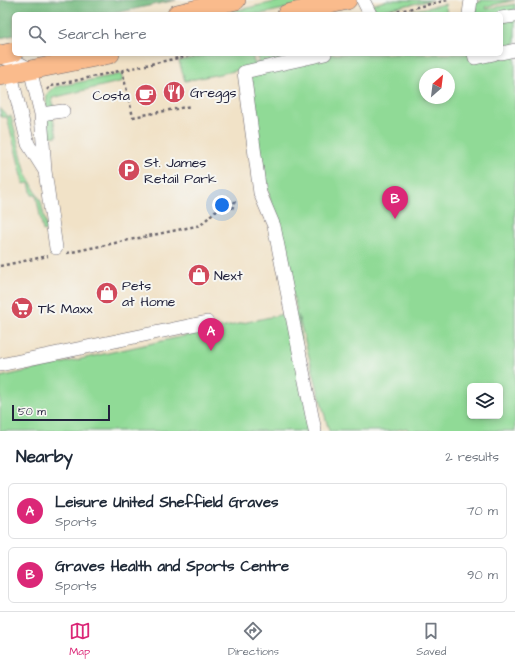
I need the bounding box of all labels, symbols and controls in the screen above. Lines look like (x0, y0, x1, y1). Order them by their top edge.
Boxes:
search box (12, 12, 503, 56)
icon: search (26, 23, 48, 45)
text: Search here (58, 24, 147, 45)
north arrow (419, 68, 455, 104)
restaurant icon: Greggs (161, 79, 187, 105)
cafe icon: Costa (133, 82, 159, 108)
place label: Greggs (190, 83, 236, 103)
place label: Costa (92, 86, 130, 106)
place label: St. James Retail Park (144, 153, 217, 189)
parking icon: St. James Retail Park (116, 157, 142, 183)
pin: B (382, 186, 408, 219)
your location (212, 195, 232, 215)
shop icon: Next (186, 262, 212, 288)
place label: Next (214, 266, 243, 286)
place label: Pets at Home (122, 276, 176, 312)
shop icon: Pets at Home (94, 280, 120, 306)
supermarket icon: TK Maxx (9, 295, 35, 321)
place label: TK Maxx (38, 299, 93, 319)
pin: A (198, 318, 224, 351)
map controls (467, 383, 503, 419)
button: layers (467, 383, 503, 419)
scale bar (12, 403, 110, 422)
text: 50 m (18, 404, 46, 419)
text: Nearby (16, 445, 73, 469)
text: 2 results (445, 448, 499, 466)
text: Leisure United Sheffield Graves (55, 492, 279, 513)
text: A (26, 502, 34, 520)
text: 70 m (466, 502, 498, 520)
text: Sports (55, 513, 97, 531)
text: Graves Health and Sports Centre (55, 556, 289, 577)
text: B (25, 566, 35, 584)
text: 90 m (467, 566, 498, 584)
text: Sports (55, 577, 97, 595)
tab: Map (69, 620, 91, 659)
tab: Directions (228, 620, 279, 659)
tab: Saved (416, 620, 446, 659)

